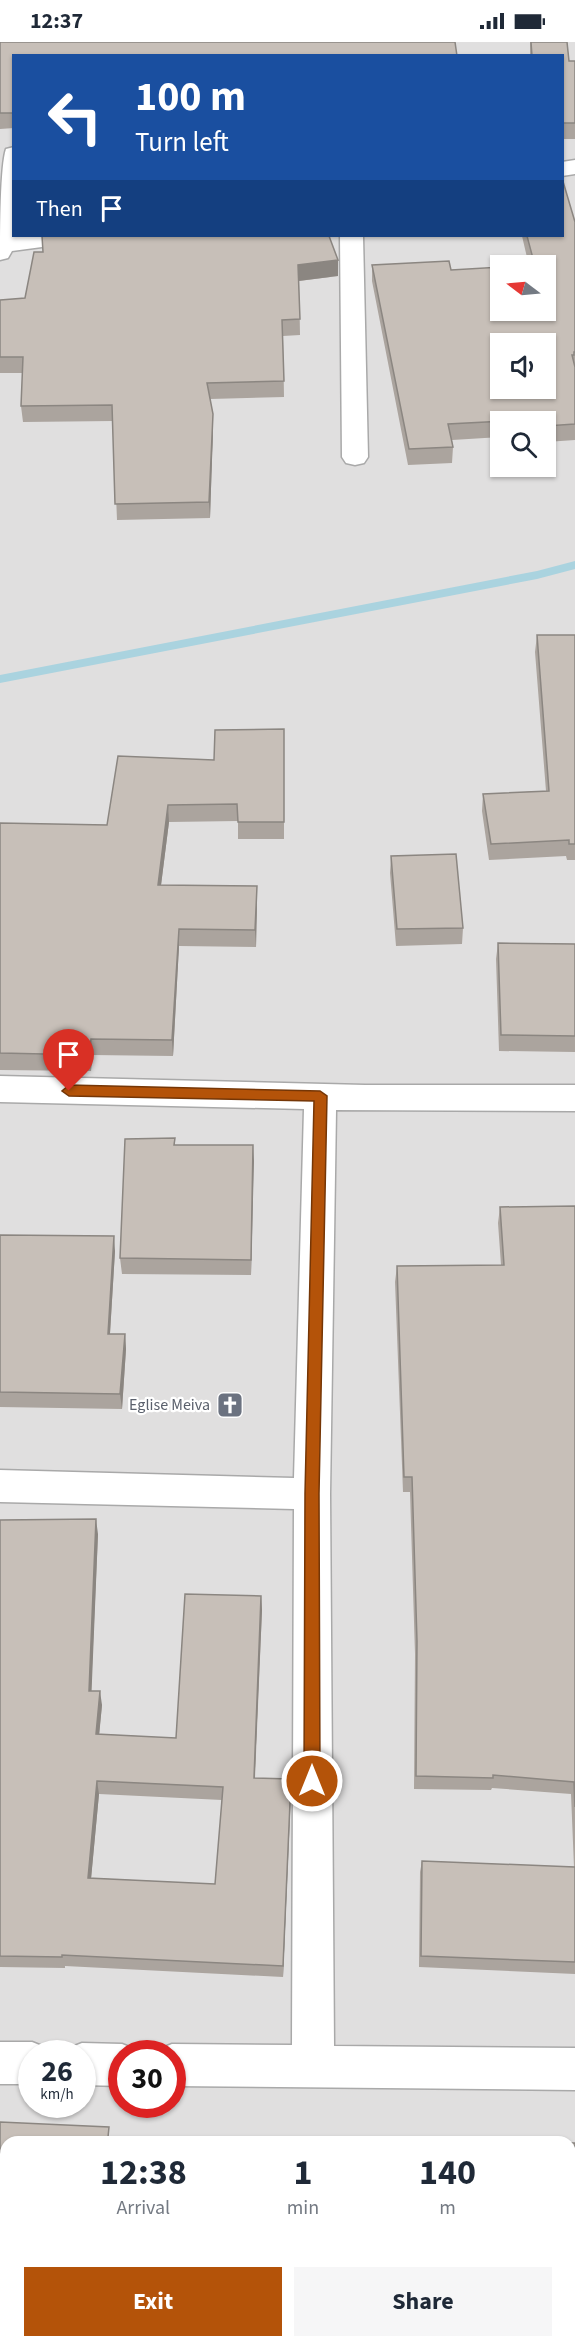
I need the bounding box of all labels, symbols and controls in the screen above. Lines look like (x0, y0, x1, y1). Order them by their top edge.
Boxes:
text: 12:37 (30, 5, 83, 37)
text: 100 m (135, 67, 246, 127)
icon: left (36, 78, 114, 156)
text: Turn left (135, 123, 229, 162)
icon: arrive (95, 192, 128, 225)
text: Then (36, 193, 83, 225)
north arrow (490, 255, 556, 321)
map controls (490, 255, 556, 477)
button: sound (490, 333, 556, 399)
button: search (490, 411, 556, 477)
pin (43, 1029, 94, 1091)
icon: arrive (52, 1038, 85, 1071)
church icon: Eglise Meiva (215, 1390, 245, 1420)
place label: Eglise Meiva (129, 1394, 210, 1416)
position arrow (280, 1749, 344, 1813)
speed limit sign: 30 (108, 2040, 186, 2118)
text: 26 (41, 2050, 73, 2093)
text: km/h (40, 2084, 74, 2105)
text: 12:38 (100, 2147, 187, 2198)
text: 1 (293, 2147, 312, 2198)
text: 140 (419, 2147, 476, 2198)
text: Arrival (116, 2194, 170, 2222)
text: min (287, 2194, 319, 2222)
text: m (439, 2194, 456, 2222)
button: Exit (24, 2267, 282, 2336)
button: Share (294, 2267, 552, 2336)

